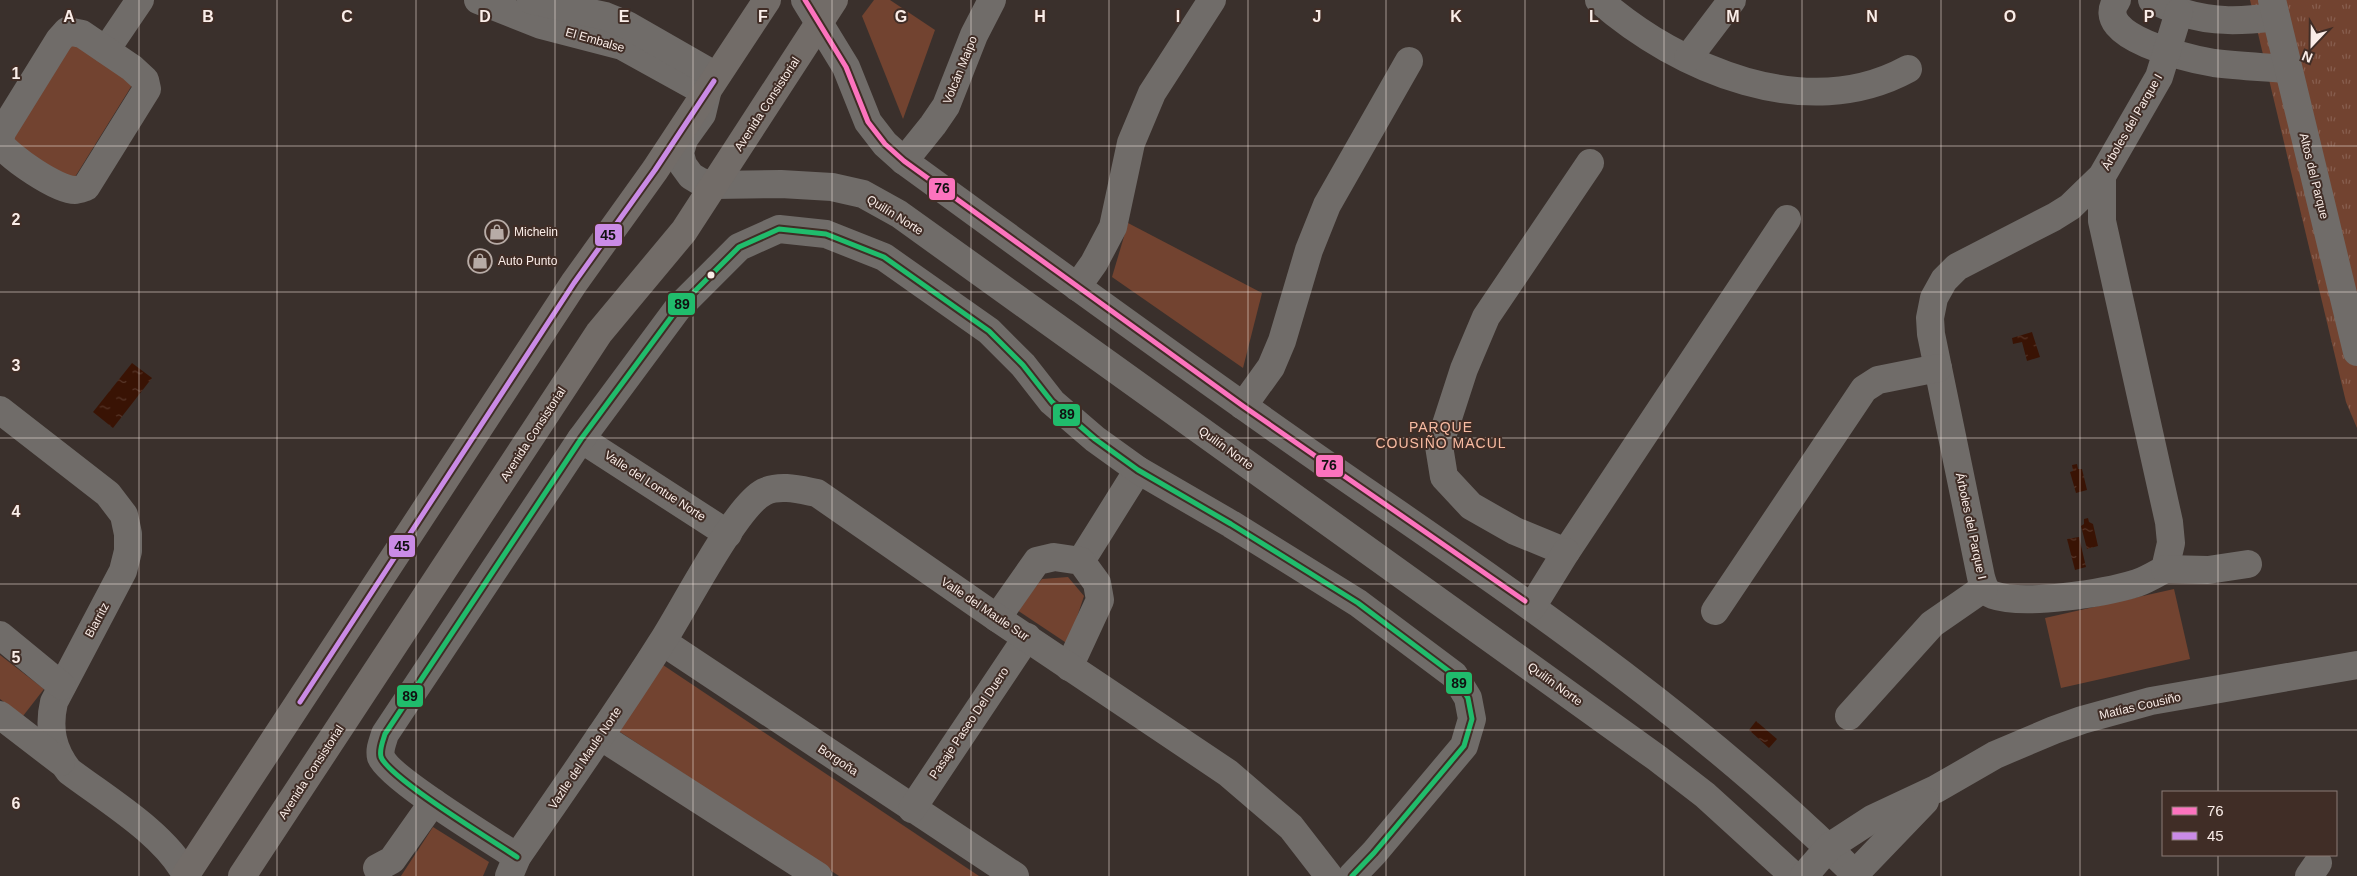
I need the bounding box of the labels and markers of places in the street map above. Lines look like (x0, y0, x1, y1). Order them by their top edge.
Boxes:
shop icon: Michelin (484, 219, 510, 245)
place label: Michelin (514, 225, 558, 239)
shop icon: Auto Punto (467, 248, 493, 274)
place label: Auto Punto (498, 254, 558, 268)
unlabelled marker (706, 270, 716, 280)

